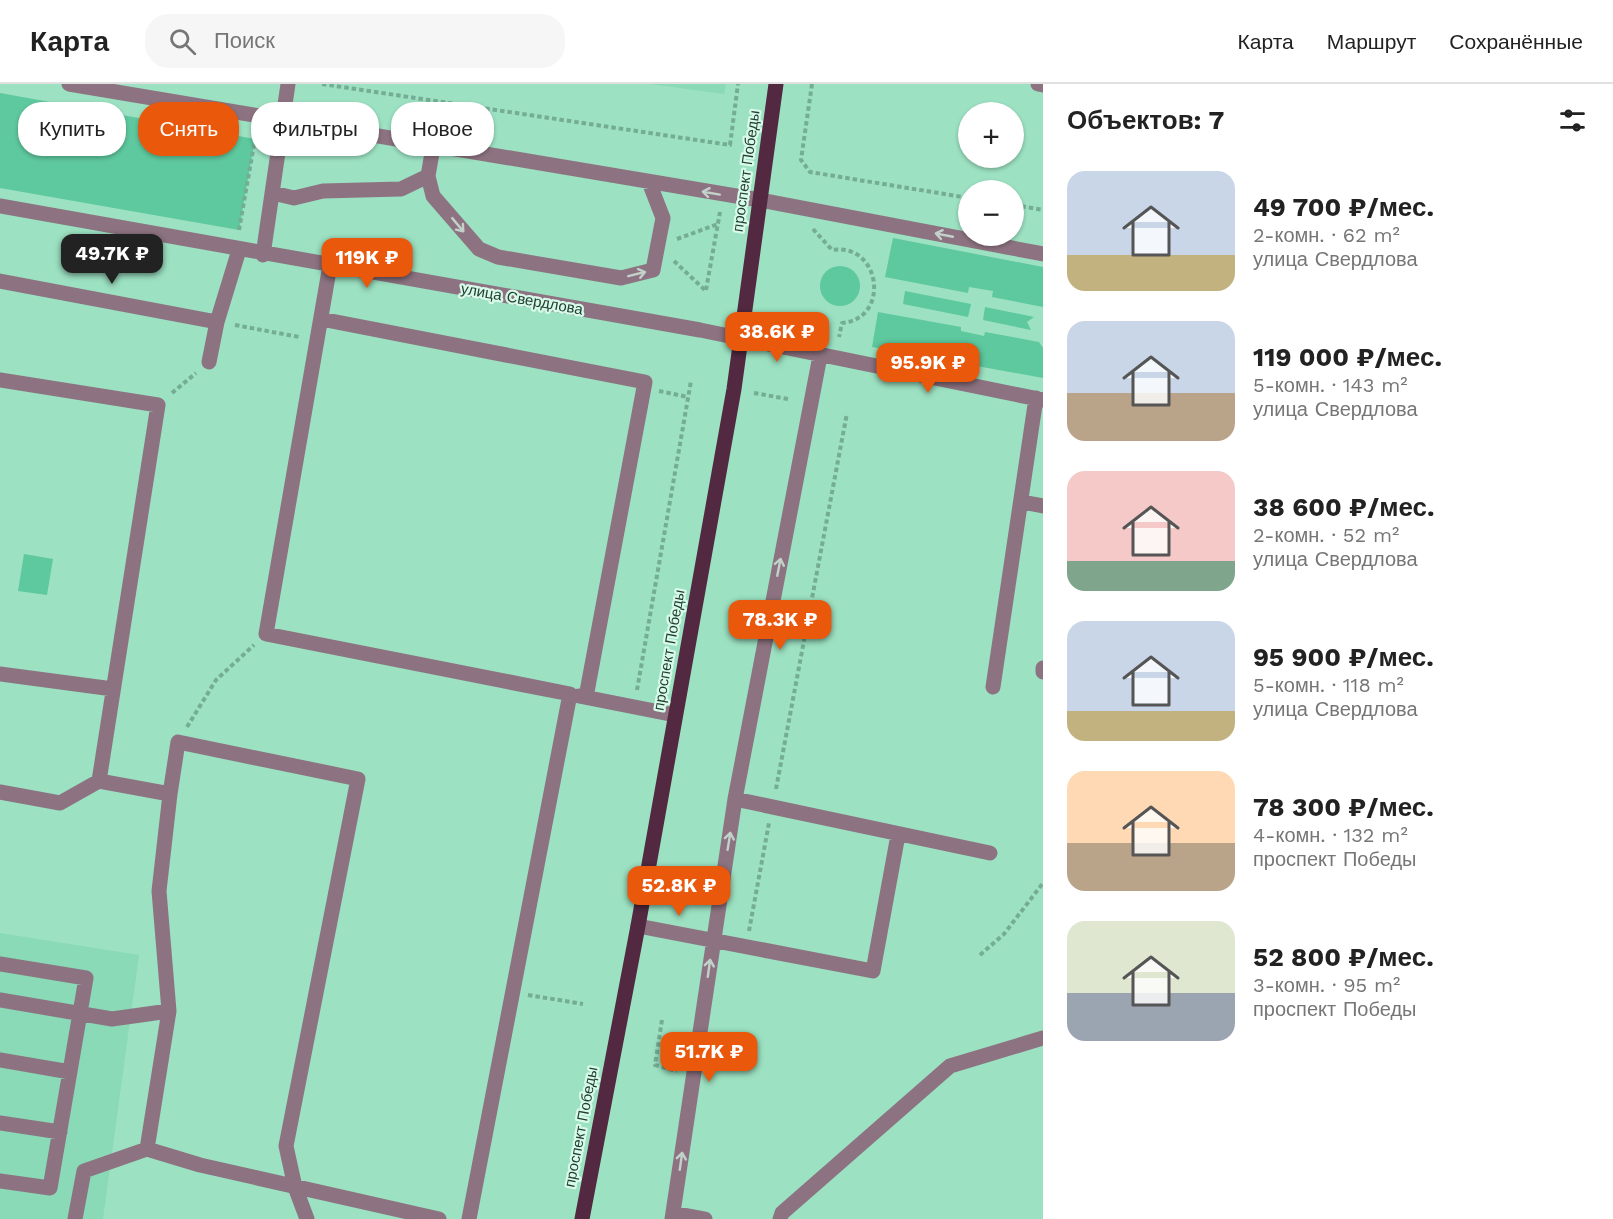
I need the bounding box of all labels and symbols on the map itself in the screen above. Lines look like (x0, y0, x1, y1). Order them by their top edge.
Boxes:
street label: проспект Победы (729, 109, 763, 233)
one-way arrow (702, 187, 722, 198)
one-way arrow (451, 217, 464, 233)
one-way arrow (935, 230, 955, 241)
pin: 49.7K ₽ (57, 234, 167, 285)
pin: 119K ₽ (318, 238, 416, 289)
one-way arrow (628, 267, 647, 279)
street label: улица Свердлова (460, 279, 585, 319)
pin: 38.6K ₽ (722, 312, 832, 363)
pin: 95.9K ₽ (873, 343, 983, 394)
one-way arrow (774, 558, 785, 577)
street label: проспект Победы (649, 588, 689, 712)
pin: 78.3K ₽ (725, 600, 835, 651)
one-way arrow (723, 832, 734, 852)
pin: 52.8K ₽ (624, 866, 734, 917)
one-way arrow (703, 959, 714, 979)
pin: 51.7K ₽ (654, 1032, 764, 1083)
street label: проспект Победы (560, 1065, 602, 1189)
one-way arrow (675, 1152, 686, 1172)

